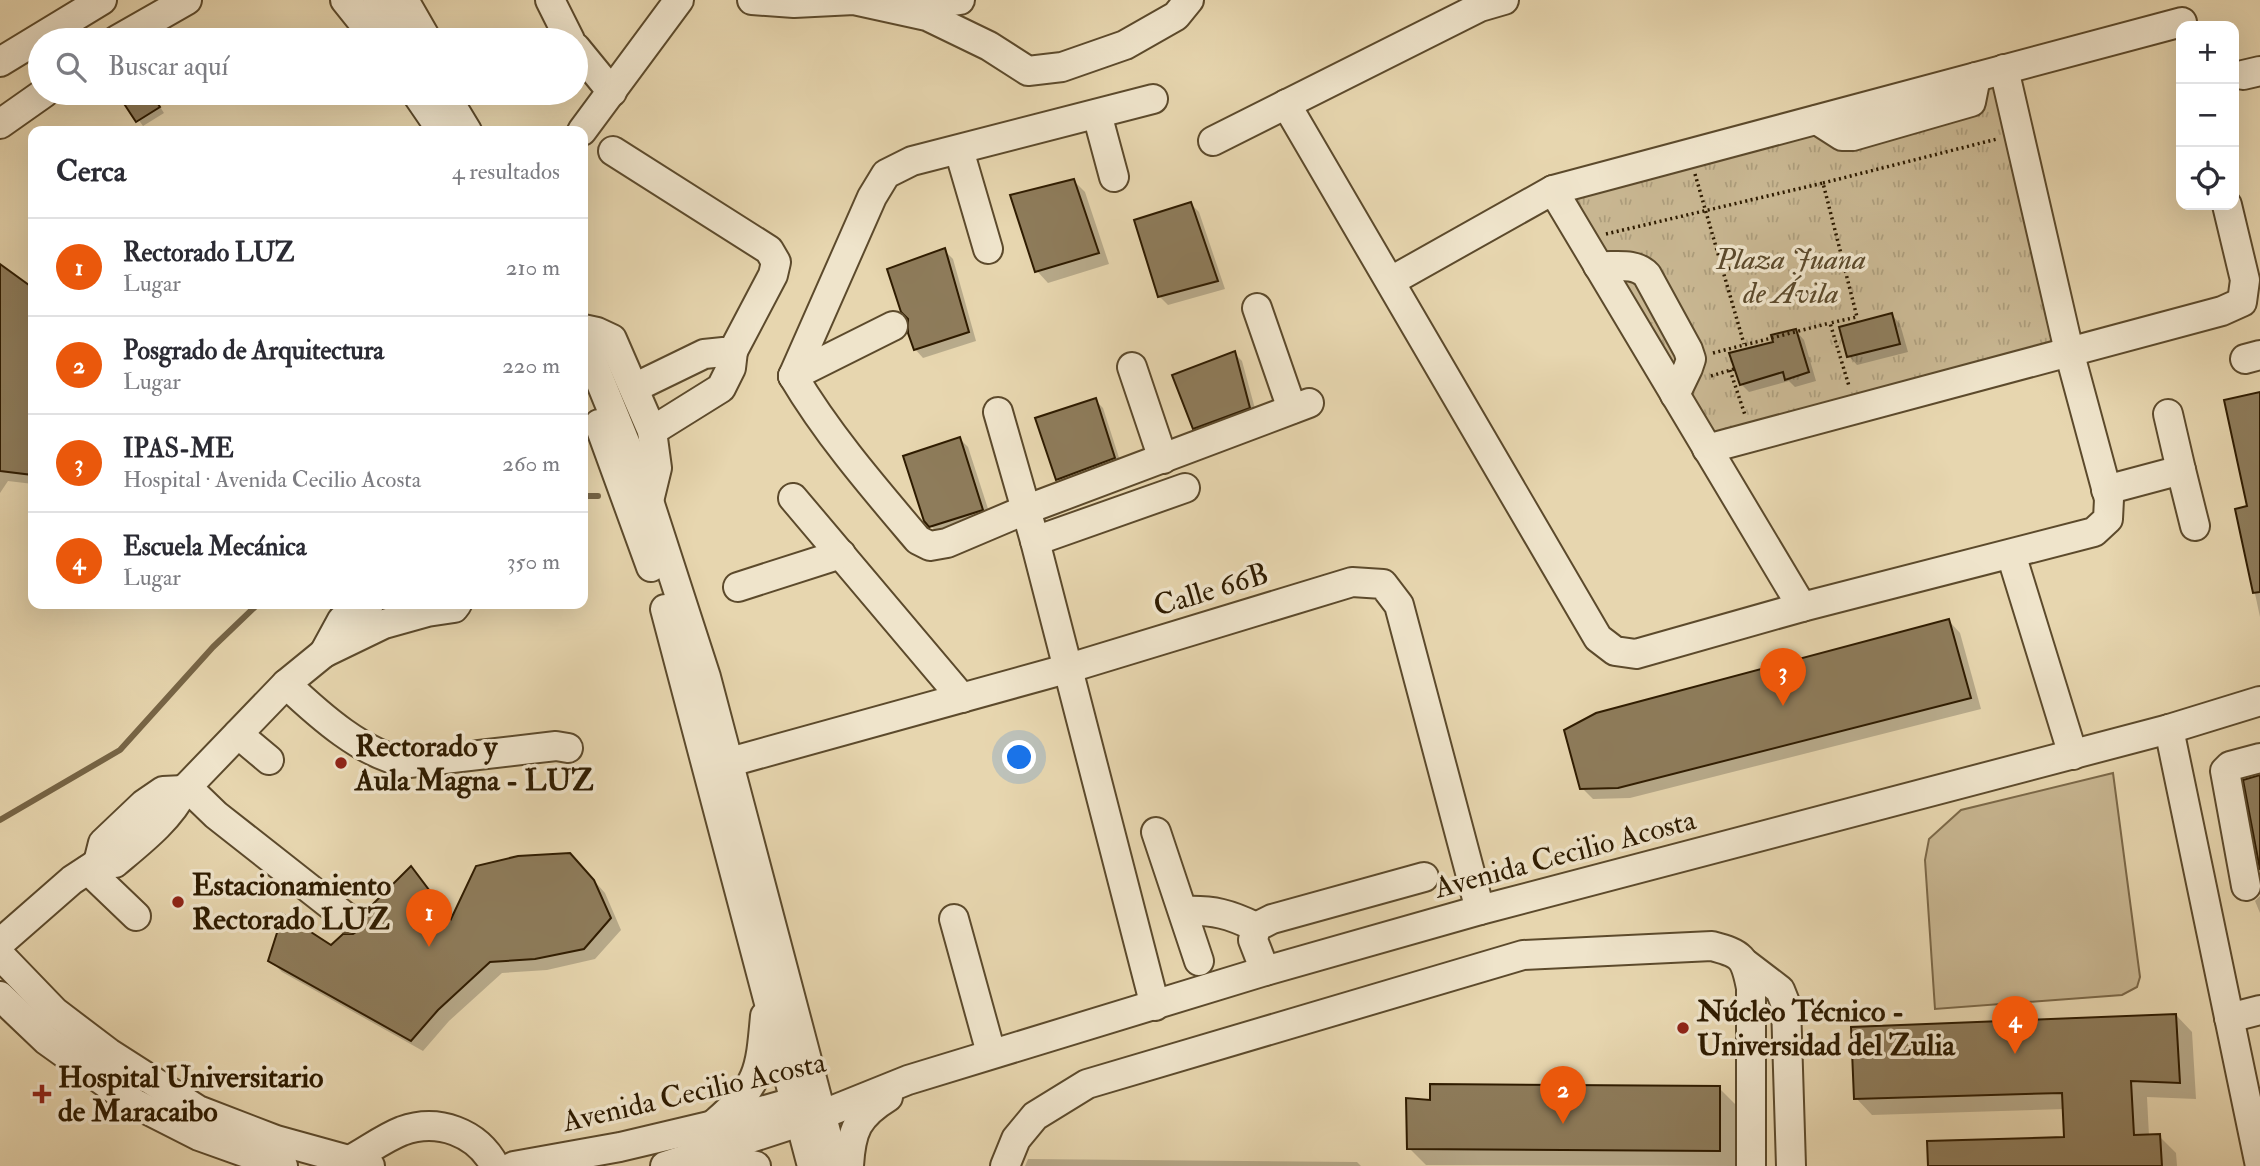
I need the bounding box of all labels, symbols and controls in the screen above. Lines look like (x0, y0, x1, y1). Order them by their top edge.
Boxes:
map controls (2176, 21, 2239, 210)
button: + (2176, 21, 2239, 84)
search box (28, 28, 588, 105)
icon: search (52, 48, 90, 86)
text: Buscar aquí (108, 51, 228, 83)
button: − (2176, 84, 2239, 147)
button: locate (2176, 147, 2239, 210)
text: Cerca (56, 153, 126, 190)
text: 4 resultados (452, 157, 560, 186)
text: Rectorado LUZ (123, 237, 295, 269)
park label: Plaza Juana de Ávila (1715, 241, 1866, 312)
text: 1 (75, 253, 83, 282)
text: 210 m (506, 253, 560, 282)
text: Lugar (123, 269, 181, 298)
text: Posgrado de Arquitectura (123, 335, 384, 367)
text: 2 (73, 351, 85, 380)
text: 220 m (502, 351, 560, 380)
text: Lugar (123, 367, 181, 396)
text: IPAS-ME (123, 433, 234, 465)
text: 3 (75, 449, 83, 478)
text: 260 m (502, 449, 560, 478)
text: Hospital · Avenida Cecilio Acosta (123, 465, 421, 494)
text: Escuela Mecánica (123, 531, 306, 563)
text: 4 (73, 547, 85, 576)
text: 350 m (507, 547, 560, 576)
street label: Calle 66B (1149, 555, 1273, 625)
text: Lugar (123, 563, 181, 592)
pin: 3 (1760, 648, 1806, 706)
place label: Rectorado y Aula Magna - LUZ (353, 728, 594, 799)
your location (1002, 740, 1036, 774)
marker: Rectorado y Aula Magna - LUZ (333, 755, 349, 771)
street label: Avenida Cecilio Acosta (1429, 801, 1700, 907)
place label: Estacionamiento Rectorado LUZ (192, 867, 391, 938)
pin: 1 (406, 889, 452, 947)
marker: Estacionamiento Rectorado LUZ (170, 894, 186, 910)
place label: Núcleo Técnico - Universidad del Zulia (1696, 993, 1956, 1064)
pin: 4 (1992, 996, 2038, 1054)
marker: Núcleo Técnico - Universidad del Zulia (1675, 1020, 1691, 1036)
street label: Avenida Cecilio Acosta (558, 1044, 830, 1141)
place label: Hospital Universitario de Maracaibo (58, 1059, 324, 1130)
pin: 2 (1540, 1066, 1586, 1124)
marker: Hospital Universitario de Maracaibo (32, 1084, 52, 1104)

